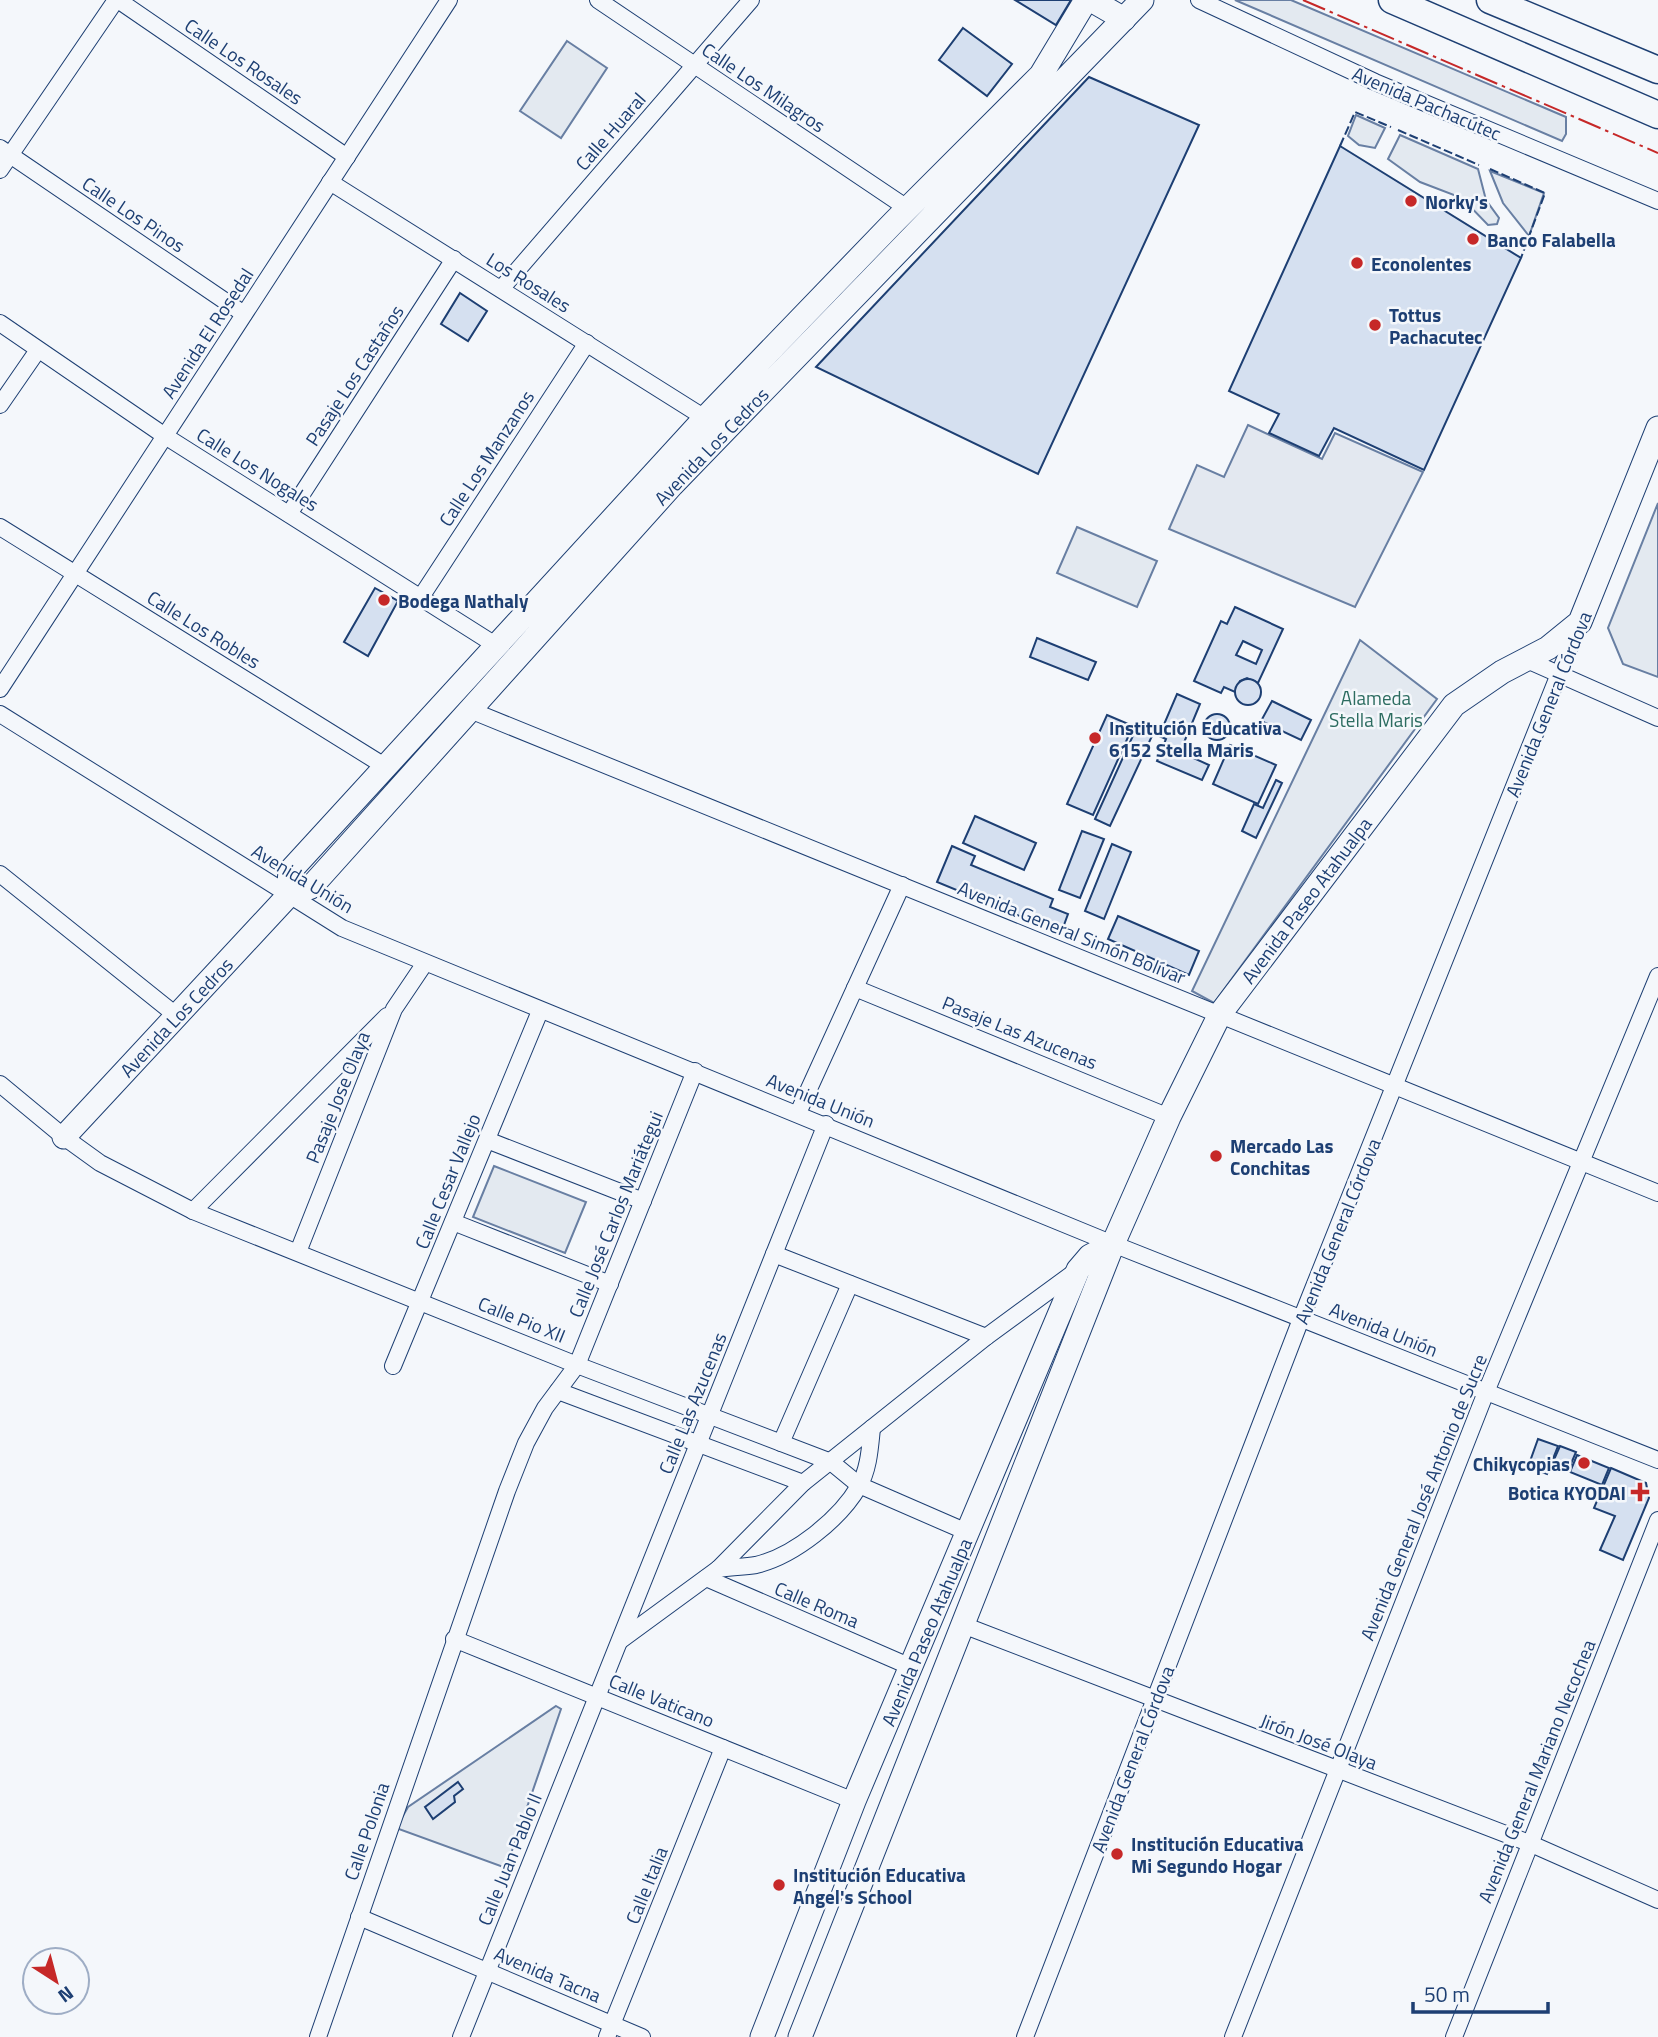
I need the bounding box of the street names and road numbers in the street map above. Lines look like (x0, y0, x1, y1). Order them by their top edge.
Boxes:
street label: Calle Los Rosales (179, 11, 309, 111)
street label: Calle Los Milagros (696, 35, 832, 139)
street label: Avenida Pachacútec (1348, 59, 1506, 147)
street label: Calle Huaral (568, 86, 652, 176)
street label: Calle Los Pinos (77, 169, 192, 259)
street label: Los Rosales (481, 245, 577, 319)
street label: Avenida El Rosedal (154, 262, 260, 404)
street label: Pasaje Los Castaños (297, 299, 411, 451)
street label: Avenida Los Cedros (647, 380, 775, 512)
street label: Calle Los Manzanos (431, 384, 541, 532)
street label: Calle Los Nogales (191, 420, 325, 518)
street label: Calle Los Robles (142, 583, 266, 676)
street label: Avenida General Córdova (1497, 606, 1599, 801)
street label: Avenida Paseo Atahualpa (1234, 810, 1379, 989)
street label: Avenida Unión (246, 836, 360, 920)
street label: Avenida General Simón Bolívar (954, 873, 1191, 991)
street label: Avenida Los Cedros (113, 950, 239, 1083)
street label: Pasaje Las Azucenas (938, 988, 1102, 1076)
street label: Pasaje Jose Olaya (297, 1026, 377, 1167)
street label: Avenida Unión (762, 1065, 880, 1135)
street label: Calle José Carlos Mariátegui (560, 1106, 670, 1322)
street label: Calle Cesar Vallejo (407, 1109, 487, 1253)
street label: Avenida General Córdova (1286, 1133, 1388, 1328)
street label: Calle Pio XII (474, 1288, 570, 1350)
street label: Avenida Unión (1325, 1294, 1443, 1364)
street label: Calle Las Azucenas (650, 1328, 734, 1478)
street label: Avenida General José Antonio de Sucre (1352, 1349, 1494, 1645)
street label: Avenida Paseo Atahualpa (873, 1533, 979, 1731)
street label: Calle Roma (770, 1573, 864, 1635)
street label: Avenida General Mariano Necochea (1470, 1635, 1602, 1907)
street label: Avenida General Córdova (1083, 1661, 1181, 1857)
street label: Calle Vaticano (605, 1666, 719, 1734)
street label: Jirón José Olaya (1256, 1705, 1382, 1777)
street label: Calle Polonia (336, 1778, 396, 1884)
street label: Calle Juan Pablo II (469, 1788, 549, 1930)
street label: Calle Italia (617, 1841, 675, 1928)
street label: Avenida Tacna (490, 1938, 606, 2010)

